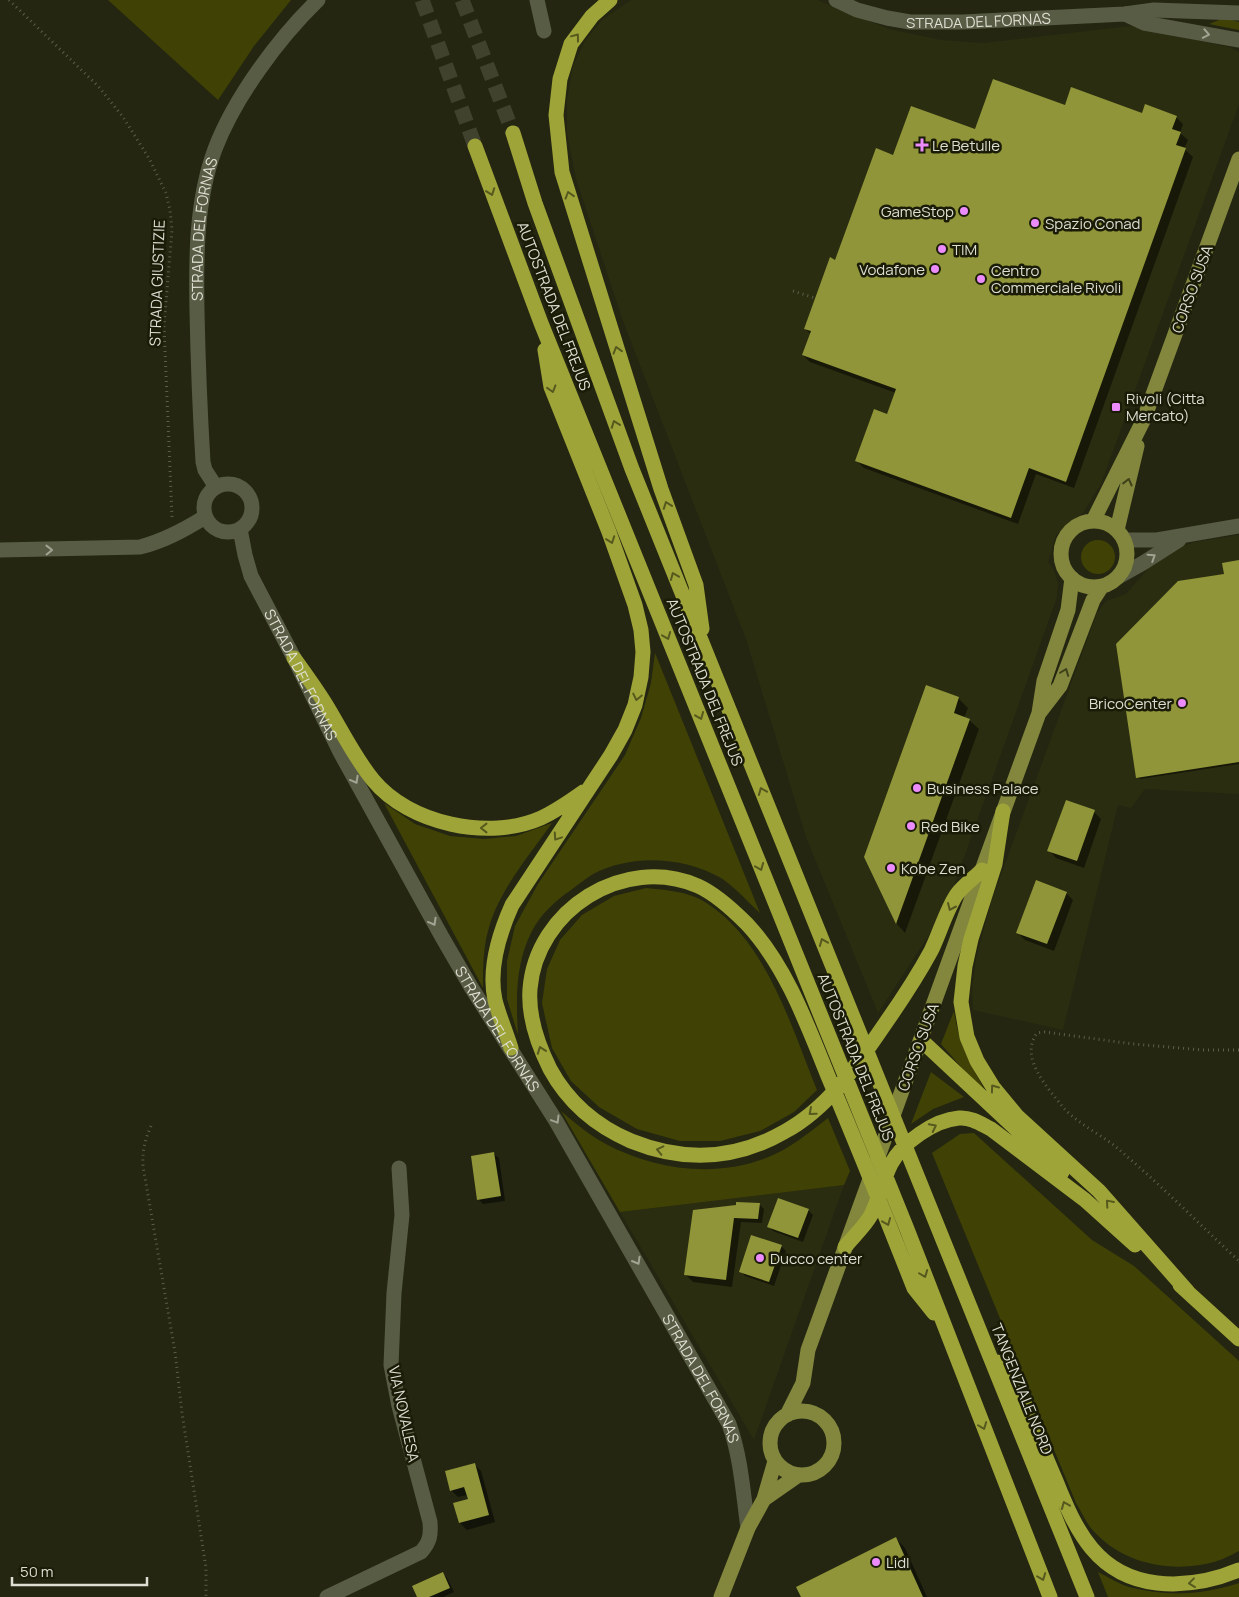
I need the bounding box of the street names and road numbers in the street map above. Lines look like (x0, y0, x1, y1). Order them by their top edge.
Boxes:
street label: STRADA DEL FORNAS (906, 7, 1051, 33)
street label: STRADA DEL FORNAS (186, 155, 222, 301)
street label: STRADA GIUSTIZIE (144, 219, 170, 347)
street label: AUTOSTRADA DEL FREJUS (512, 219, 596, 393)
street label: CORSO SUSA (1166, 242, 1218, 336)
street label: AUTOSTRADA DEL FREJUS (662, 595, 748, 769)
street label: STRADA DEL FORNAS (260, 605, 343, 744)
street label: STRADA DEL FORNAS (450, 962, 545, 1095)
street label: AUTOSTRADA DEL FREJUS (813, 970, 899, 1144)
street label: CORSO SUSA (892, 1000, 944, 1094)
street label: STRADA DEL FORNAS (658, 1310, 745, 1445)
street label: TANGENZIALE NORD (986, 1320, 1058, 1458)
street label: VIA NOVALESA (384, 1364, 425, 1464)

